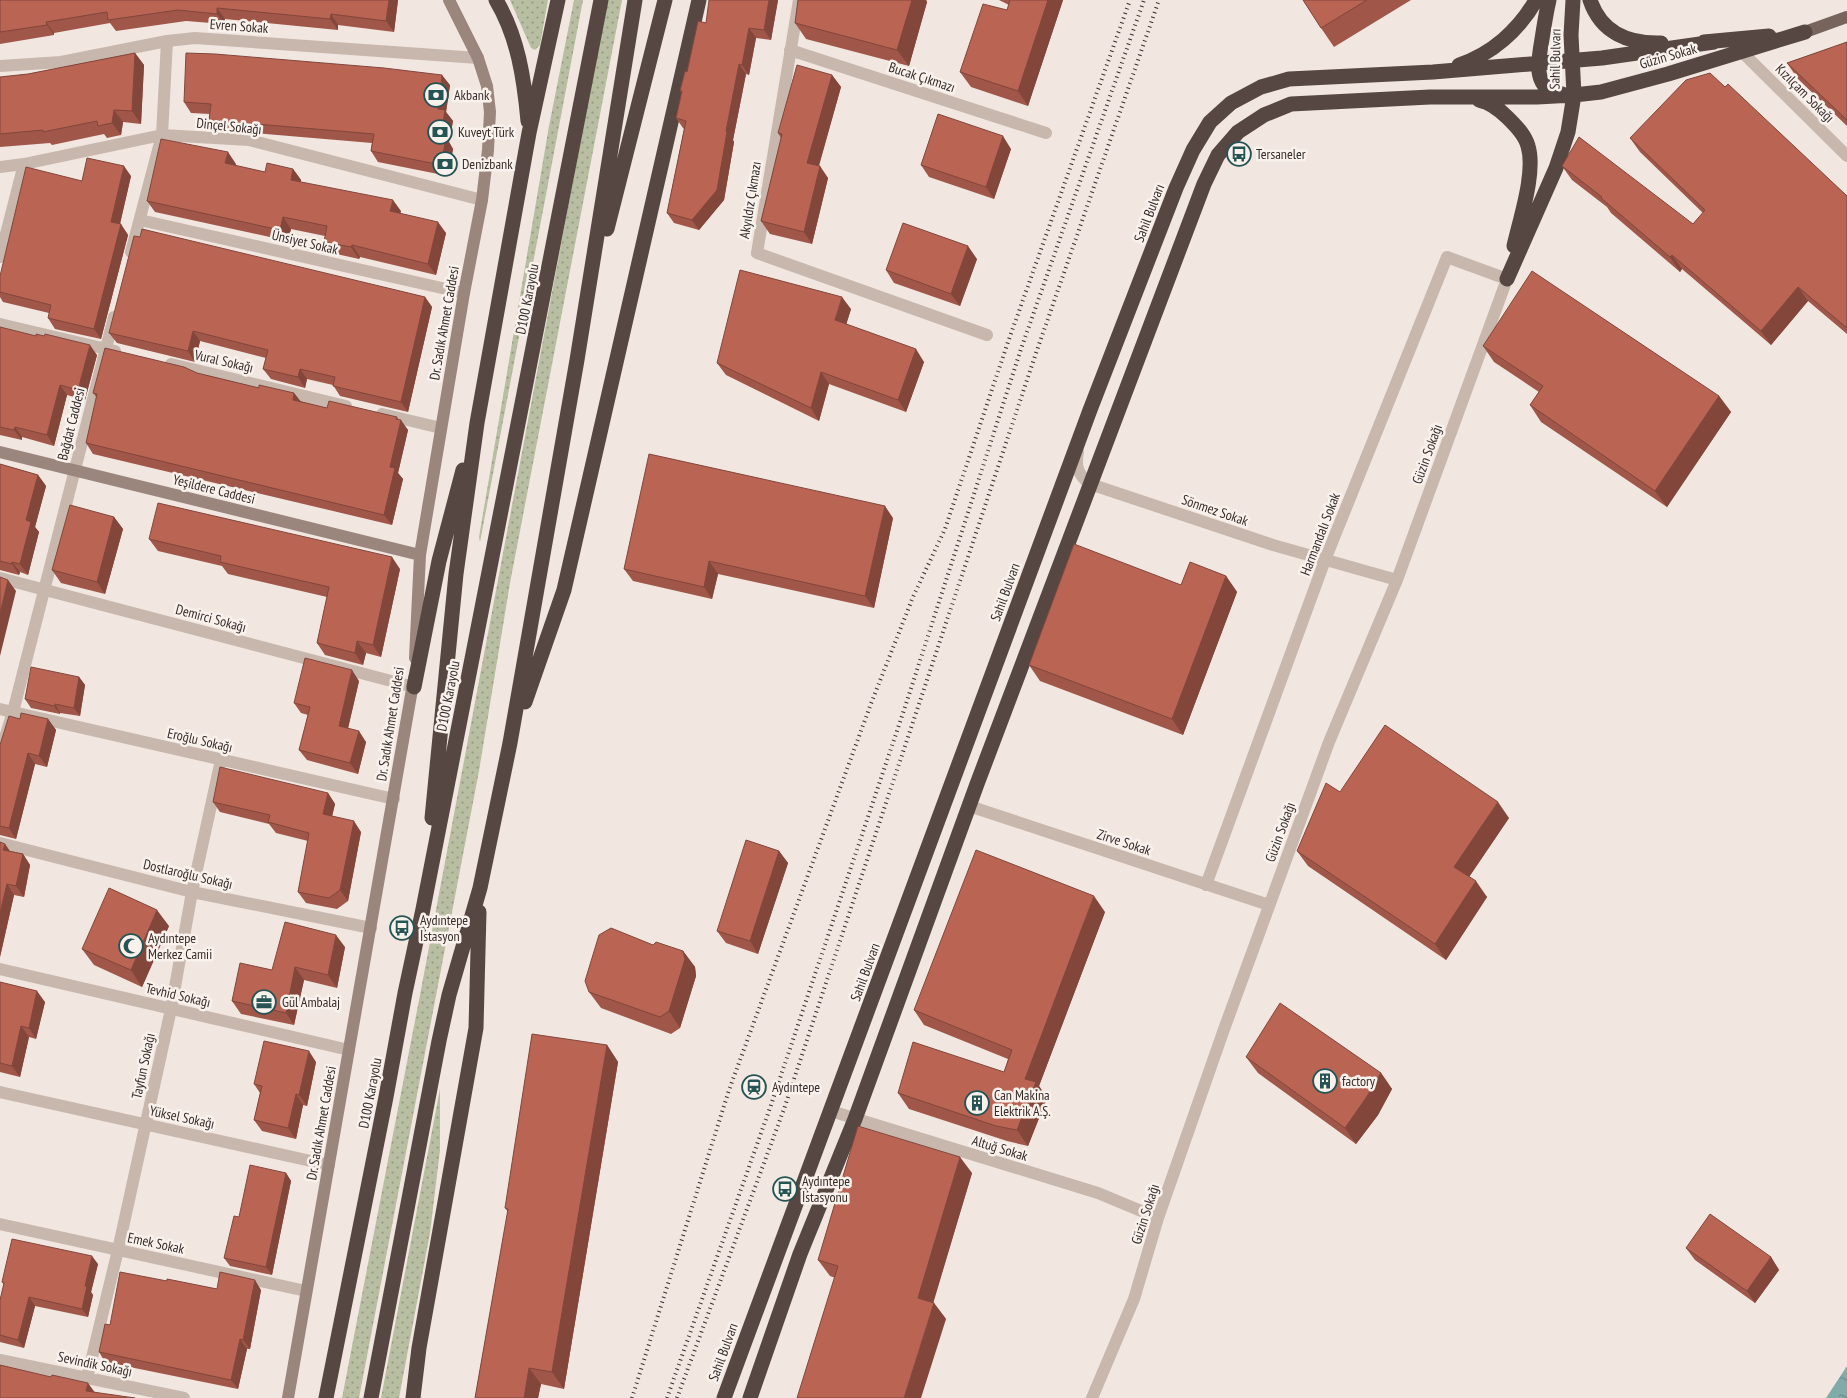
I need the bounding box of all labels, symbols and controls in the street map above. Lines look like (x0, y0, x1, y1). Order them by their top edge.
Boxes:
street label: Evren Sokak (209, 15, 269, 37)
street label: Sahil Bulvarı (1545, 28, 1565, 90)
street label: Güzin Sokak (1637, 39, 1699, 73)
street label: Bucak Çıkmazı (886, 58, 958, 96)
street label: Kızılçam Sokağı (1772, 60, 1838, 126)
bank icon: Akbank (423, 82, 449, 108)
place label: Akbank (454, 86, 490, 104)
street label: Dinçel Sokağı (196, 114, 262, 138)
bank icon: Kuveyt Türk (427, 119, 453, 145)
place label: Kuveyt Türk (458, 123, 515, 141)
bus stop icon: Tersaneler (1226, 141, 1252, 167)
place label: Tersaneler (1256, 145, 1306, 163)
bank icon: Denizbank (432, 151, 458, 177)
place label: Denizbank (462, 155, 513, 173)
street label: Akyıldız Çıkmazı (735, 160, 765, 240)
street label: Sahil Bulvarı (1130, 181, 1168, 245)
street label: Ünsiyet Sokak (270, 226, 341, 258)
street label: D100 Karayolu (511, 262, 543, 336)
street label: Dr. Sadık Ahmet Caddesi (425, 265, 463, 381)
street label: Vural Sokağı (192, 345, 255, 376)
street label: Bağdat Caddesi (53, 386, 89, 462)
street label: Güzin Sokağı (1408, 422, 1446, 486)
street label: Yeşildere Caddesi (171, 470, 257, 508)
street label: Sönmez Sokak (1179, 490, 1251, 530)
street label: Harmandalı Sokak (1296, 490, 1344, 578)
street label: Sahil Bulvarı (986, 560, 1024, 624)
street label: Demirci Sokağı (174, 600, 248, 636)
street label: D100 Karayolu (432, 659, 464, 733)
street label: Dr. Sadık Ahmet Caddesi (372, 666, 408, 782)
street label: Eroğlu Sokağı (166, 724, 234, 756)
street label: Güzin Sokağı (1261, 800, 1299, 864)
street label: Zirve Sokak (1095, 825, 1154, 859)
street label: Dostlaroğlu Sokağı (142, 855, 234, 893)
place label: Aydıntepe İstasyon (420, 911, 468, 945)
bus stop icon: Aydıntepe İstasyon (389, 915, 415, 941)
place label: Aydıntepe Merkez Camii (148, 929, 212, 963)
mosque icon: Aydıntepe Merkez Camii (118, 933, 144, 959)
street label: Sahil Bulvarı (846, 940, 884, 1004)
street label: Tevhid Sokağı (144, 979, 212, 1011)
office icon: Gül Ambalaj (251, 989, 277, 1015)
place label: Gül Ambalaj (282, 993, 340, 1011)
street label: Tayfun Sokağı (127, 1031, 159, 1101)
street label: D100 Karayolu (354, 1056, 386, 1130)
street label: Dr. Sadık Ahmet Caddesi (302, 1065, 340, 1181)
building icon: factory (1312, 1068, 1338, 1094)
place label: factory (1342, 1072, 1376, 1090)
station icon: Aydıntepe (741, 1074, 767, 1100)
place label: Aydıntepe (772, 1078, 820, 1096)
place label: Can Makina Elektrik A.Ş. (994, 1086, 1051, 1120)
building icon: Can Makina Elektrik A.Ş. (964, 1090, 990, 1116)
street label: Yüksel Sokağı (148, 1101, 216, 1133)
street label: Altuğ Sokak (970, 1131, 1031, 1165)
place label: Aydıntepe İstasyonu (802, 1172, 850, 1206)
bus stop icon: Aydıntepe İstasyonu (772, 1176, 798, 1202)
street label: Güzin Sokağı (1127, 1182, 1163, 1246)
street label: Emek Sokak (126, 1228, 187, 1258)
street label: Sahil Bulvarı (704, 1320, 742, 1384)
street label: Sevindik Sokağı (56, 1347, 134, 1381)

